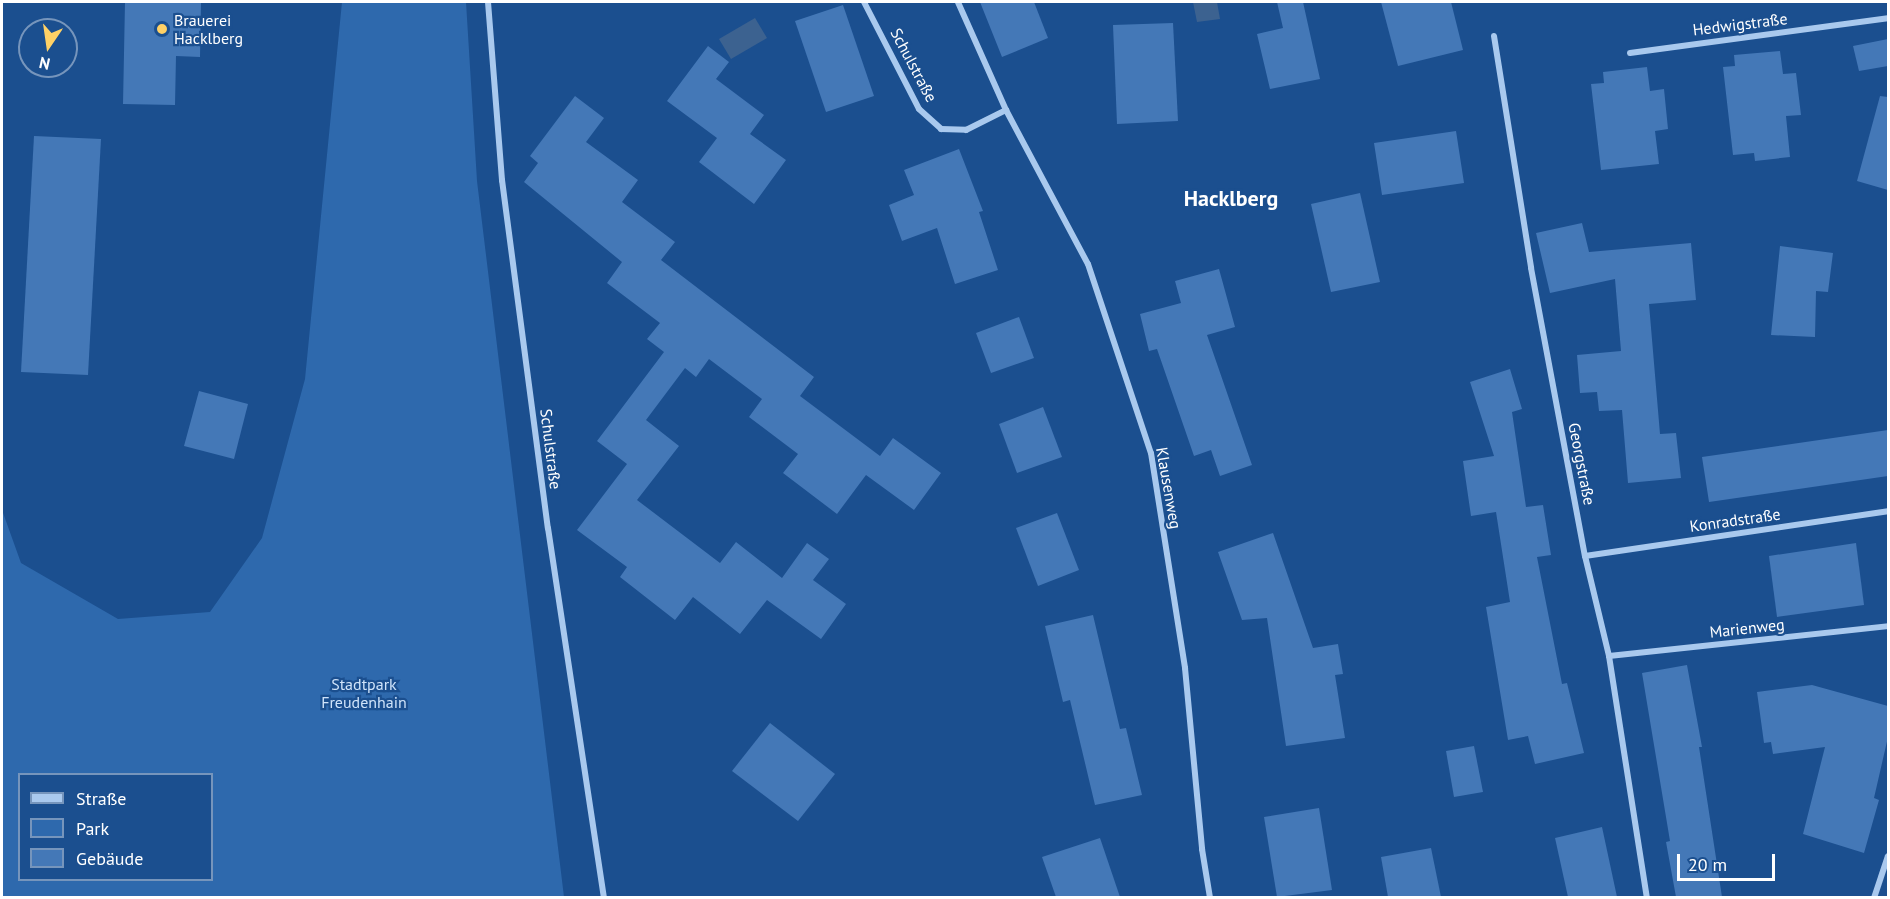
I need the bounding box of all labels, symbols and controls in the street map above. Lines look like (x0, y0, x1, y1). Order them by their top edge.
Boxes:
street label: Hedwigstraße (1692, 9, 1788, 39)
place label: Brauerei Hacklberg (174, 10, 243, 48)
north arrow (18, 18, 78, 78)
marker: Brauerei Hacklberg (155, 22, 169, 36)
street label: Schulstraße (887, 25, 941, 105)
text: N (37, 53, 52, 75)
district label: Hacklberg (1184, 186, 1278, 212)
street label: Schulstraße (537, 408, 565, 490)
street label: Georgstraße (1565, 421, 1599, 507)
street label: Klausenweg (1152, 446, 1186, 530)
street label: Konradstraße (1688, 504, 1782, 536)
street label: Marienweg (1709, 615, 1785, 641)
park label: Stadtpark Freudenhain (321, 674, 407, 712)
legend (18, 773, 213, 881)
text: Straße (76, 787, 127, 810)
text: Park (76, 817, 109, 840)
scale bar (1680, 842, 1778, 880)
text: Gebäude (76, 847, 143, 870)
text: 20 m (1688, 853, 1727, 876)

